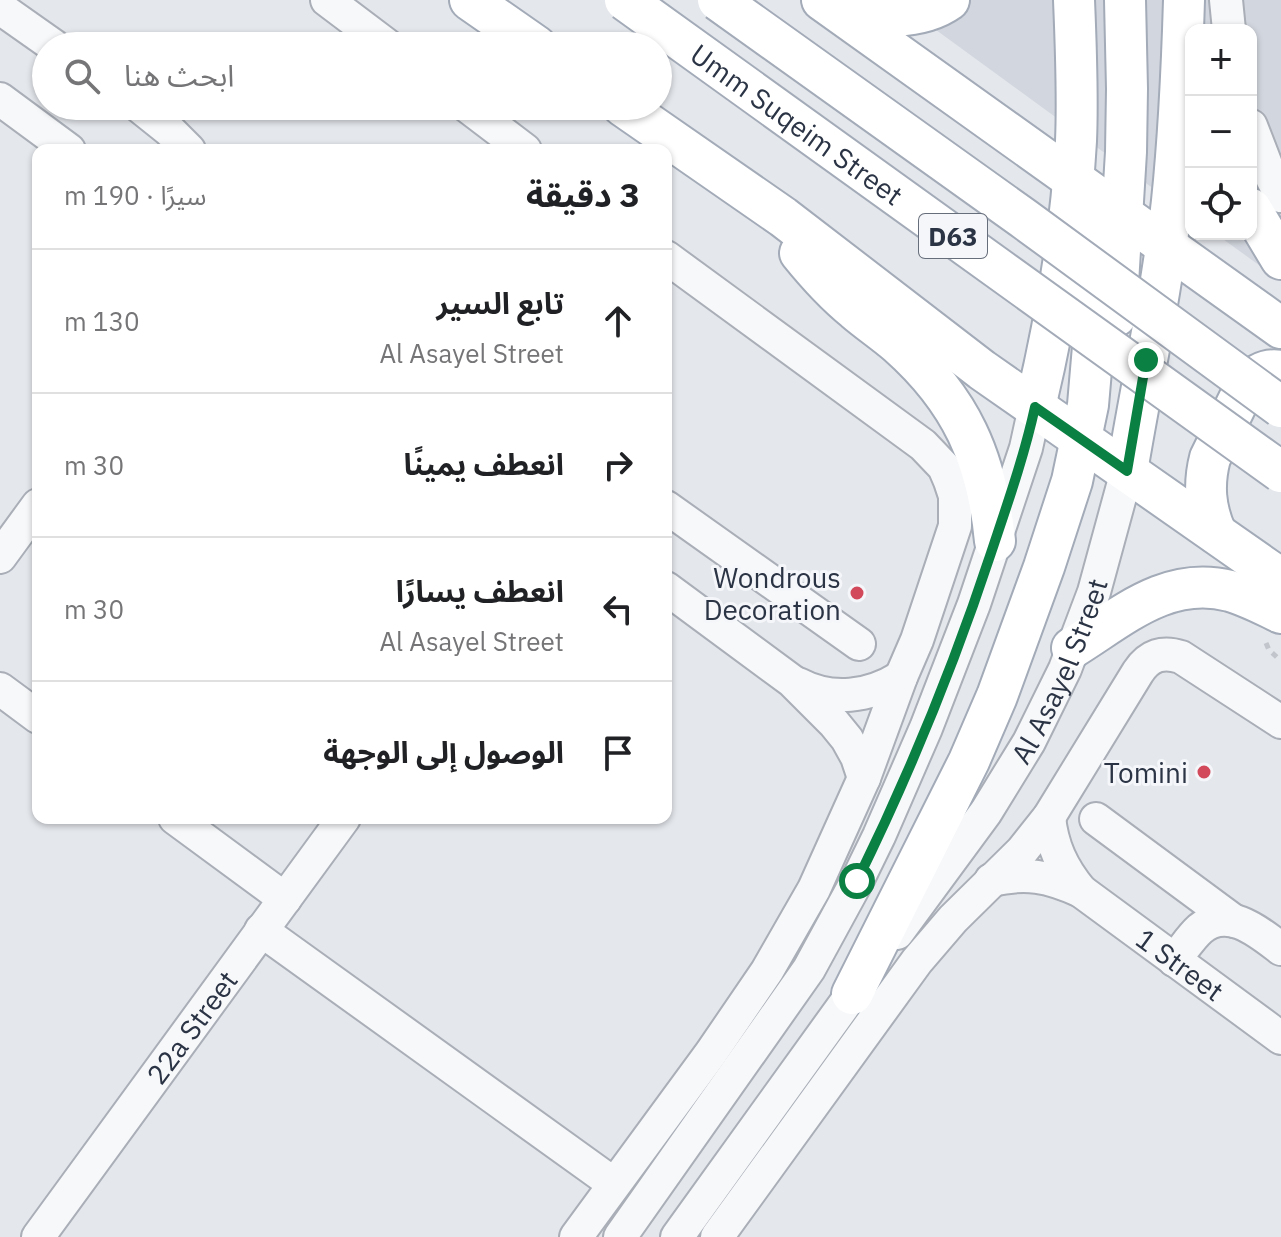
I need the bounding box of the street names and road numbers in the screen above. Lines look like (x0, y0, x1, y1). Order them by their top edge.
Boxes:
street label: Umm Suqeim Street (684, 35, 911, 213)
road number: D63 (919, 214, 987, 258)
street label: Al Asayel Street (1002, 574, 1115, 770)
street label: 1 Street (1129, 919, 1232, 1009)
street label: 22a Street (137, 963, 245, 1091)

